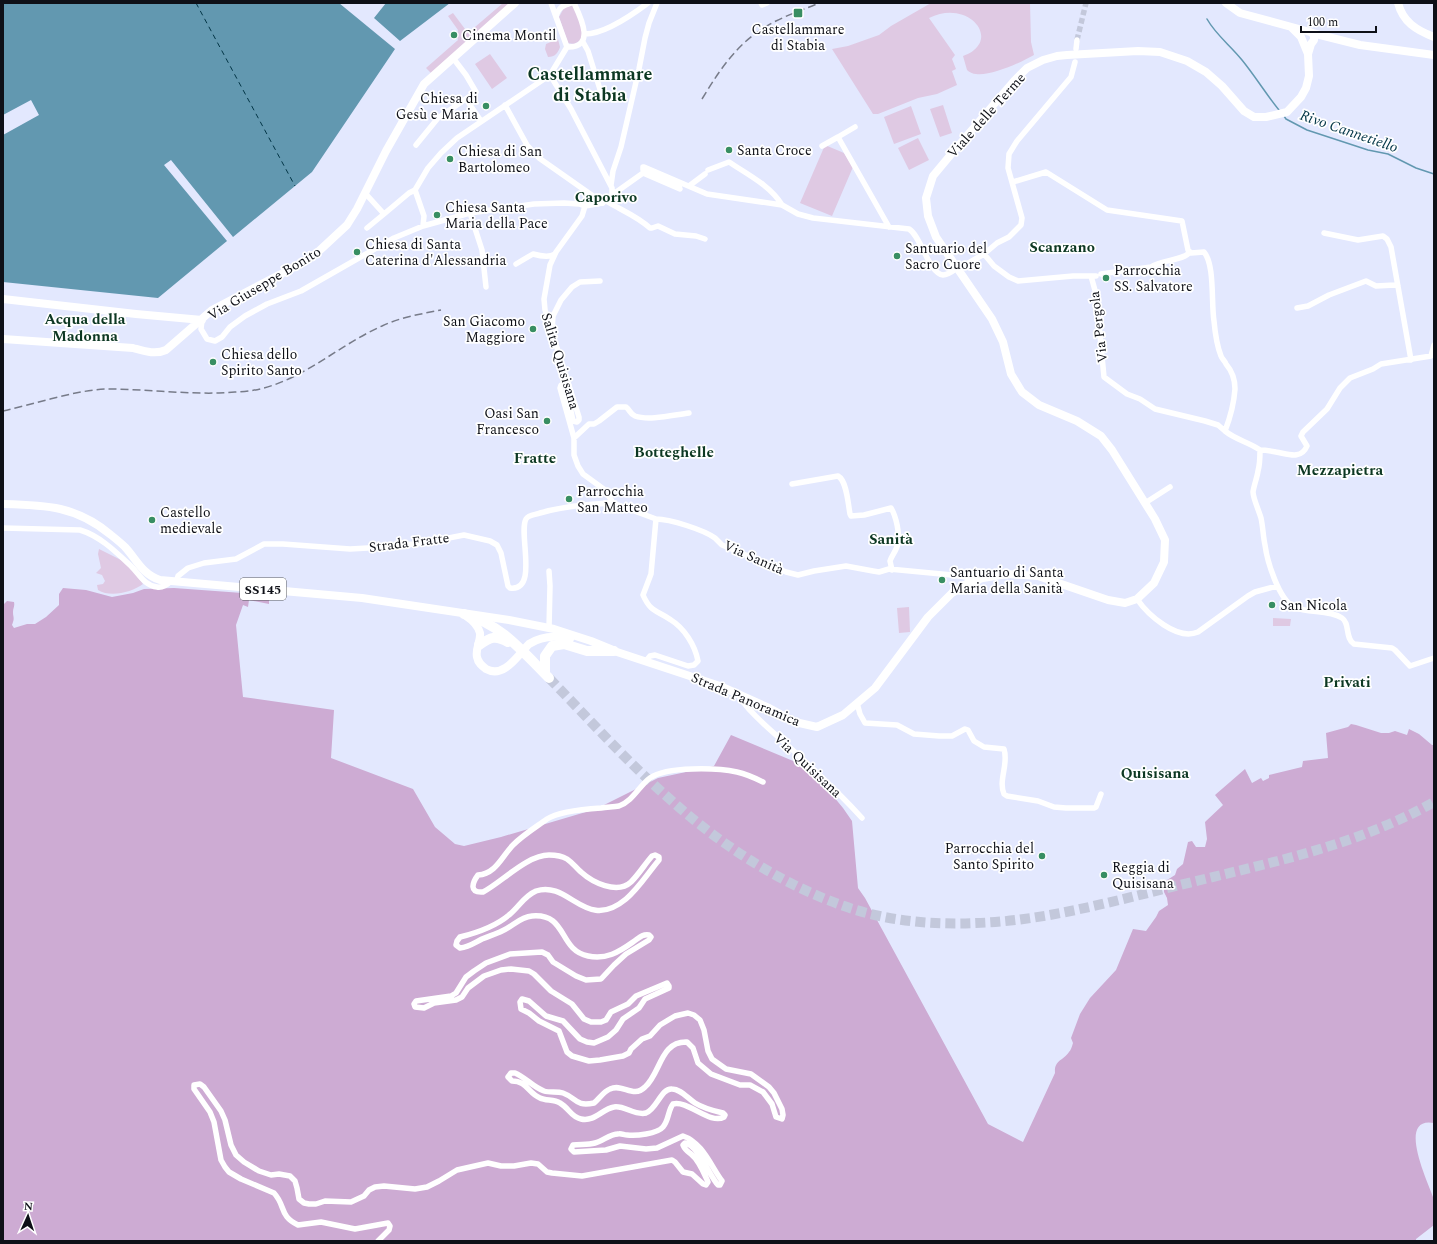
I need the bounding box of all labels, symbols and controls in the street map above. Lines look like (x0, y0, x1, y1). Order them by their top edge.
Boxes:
marker: Castellammare di Stabia (792, 7, 804, 19)
scale bar (1301, 8, 1376, 34)
text: 100 m (1307, 13, 1338, 32)
place label: Castellammare di Stabia (752, 19, 845, 56)
place label: Cinema Montil (462, 25, 556, 46)
marker: Cinema Montil (449, 30, 459, 40)
district label: Castellammare di Stabia (528, 61, 653, 109)
street label: Viale delle Terme (942, 68, 1031, 163)
place label: Chiesa di Gesù e Maria (396, 88, 478, 125)
marker: Chiesa di Gesù e Maria (481, 101, 491, 111)
water label: Rivo Cannetiello (1297, 104, 1401, 159)
place label: Santa Croce (737, 140, 812, 161)
place label: Chiesa di San Bartolomeo (458, 141, 542, 178)
marker: Santa Croce (724, 145, 734, 155)
marker: Chiesa di San Bartolomeo (445, 154, 455, 164)
district label: Caporivo (575, 186, 637, 209)
place label: Chiesa Santa Maria della Pace (445, 197, 548, 234)
marker: Chiesa Santa Maria della Pace (432, 210, 442, 220)
place label: Chiesa di Santa Caterina d'Alessandria (365, 234, 506, 271)
district label: Scanzano (1029, 236, 1095, 259)
place label: Santuario del Sacro Cuore (905, 238, 987, 275)
street label: Via Giuseppe Bonito (204, 241, 325, 326)
marker: Chiesa di Santa Caterina d'Alessandria (352, 247, 362, 257)
marker: Santuario del Sacro Cuore (892, 251, 902, 261)
place label: Parrocchia SS. Salvatore (1114, 260, 1193, 297)
marker: Parrocchia SS. Salvatore (1101, 273, 1111, 283)
street label: Via Pergola (1084, 290, 1113, 364)
district label: Acqua della Madonna (44, 308, 126, 348)
street label: Salita Quisisana (536, 310, 585, 412)
place label: San Giacomo Maggiore (443, 311, 525, 348)
marker: San Giacomo Maggiore (528, 324, 538, 334)
place label: Chiesa dello Spirito Santo (221, 344, 302, 381)
marker: Chiesa dello Spirito Santo (208, 357, 218, 367)
place label: Oasi San Francesco (476, 403, 539, 440)
marker: Oasi San Francesco (542, 416, 552, 426)
district label: Botteghelle (634, 441, 714, 464)
district label: Fratte (514, 447, 556, 470)
district label: Mezzapietra (1297, 459, 1383, 482)
place label: Parrocchia San Matteo (577, 481, 648, 518)
marker: Parrocchia San Matteo (564, 494, 574, 504)
place label: Castello medievale (160, 502, 222, 539)
marker: Castello medievale (147, 515, 157, 525)
street label: Strada Fratte (368, 527, 451, 558)
district label: Sanità (869, 528, 913, 551)
street label: Via Sanità (720, 535, 787, 580)
place label: Santuario di Santa Maria della Sanità (950, 562, 1064, 599)
marker: Santuario di Santa Maria della Sanità (937, 575, 947, 585)
road number: SS145 (240, 578, 286, 600)
place label: San Nicola (1280, 595, 1347, 616)
marker: San Nicola (1267, 600, 1277, 610)
street label: Strada Panoramica (688, 667, 804, 732)
district label: Privati (1323, 671, 1371, 694)
street label: Via Quisisana (769, 728, 847, 803)
district label: Quisisana (1121, 762, 1190, 785)
place label: Parrocchia del Santo Spirito (945, 838, 1034, 875)
marker: Parrocchia del Santo Spirito (1037, 851, 1047, 861)
place label: Reggia di Quisisana (1112, 857, 1174, 894)
marker: Reggia di Quisisana (1099, 870, 1109, 880)
north arrow (8, 1196, 48, 1236)
text: N (24, 1198, 33, 1215)

